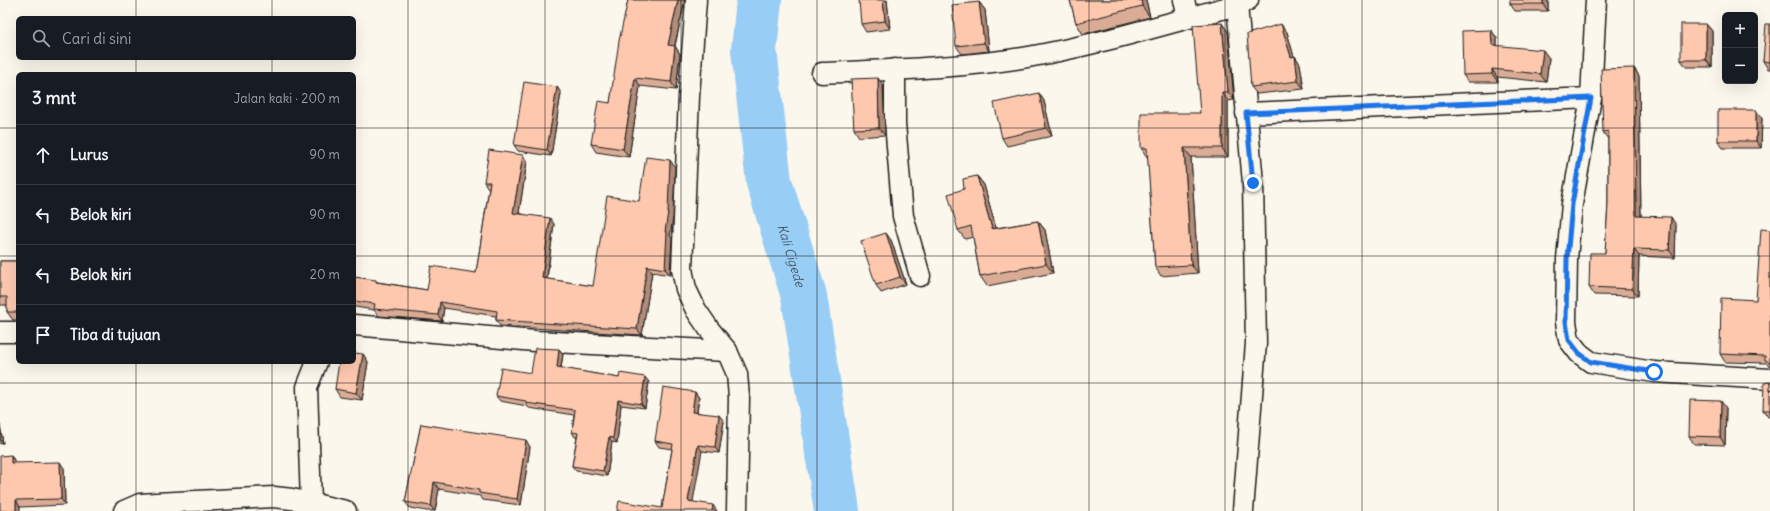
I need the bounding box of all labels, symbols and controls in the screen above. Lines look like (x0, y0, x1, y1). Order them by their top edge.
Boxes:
map controls (1722, 12, 1758, 84)
button: + (1722, 12, 1758, 48)
search box (16, 16, 356, 60)
icon: search (30, 27, 52, 49)
text: Cari di sini (62, 29, 131, 48)
button: − (1722, 48, 1758, 84)
text: 3 mnt (32, 87, 76, 109)
text: Jalan kaki · 200 m (234, 90, 340, 107)
icon: ahead (32, 144, 54, 166)
text: Lurus (70, 145, 108, 164)
text: 90 m (309, 146, 340, 163)
route end (1244, 174, 1262, 192)
icon: left (32, 204, 54, 226)
text: Belok kiri (70, 205, 131, 224)
text: 90 m (309, 206, 340, 223)
water label: Kali Cigede (773, 222, 809, 290)
icon: left (32, 264, 54, 286)
text: Belok kiri (70, 265, 131, 284)
text: 20 m (310, 266, 340, 283)
icon: arrive (32, 324, 54, 346)
text: Tiba di tujuan (70, 325, 160, 344)
route start (1645, 363, 1663, 381)

